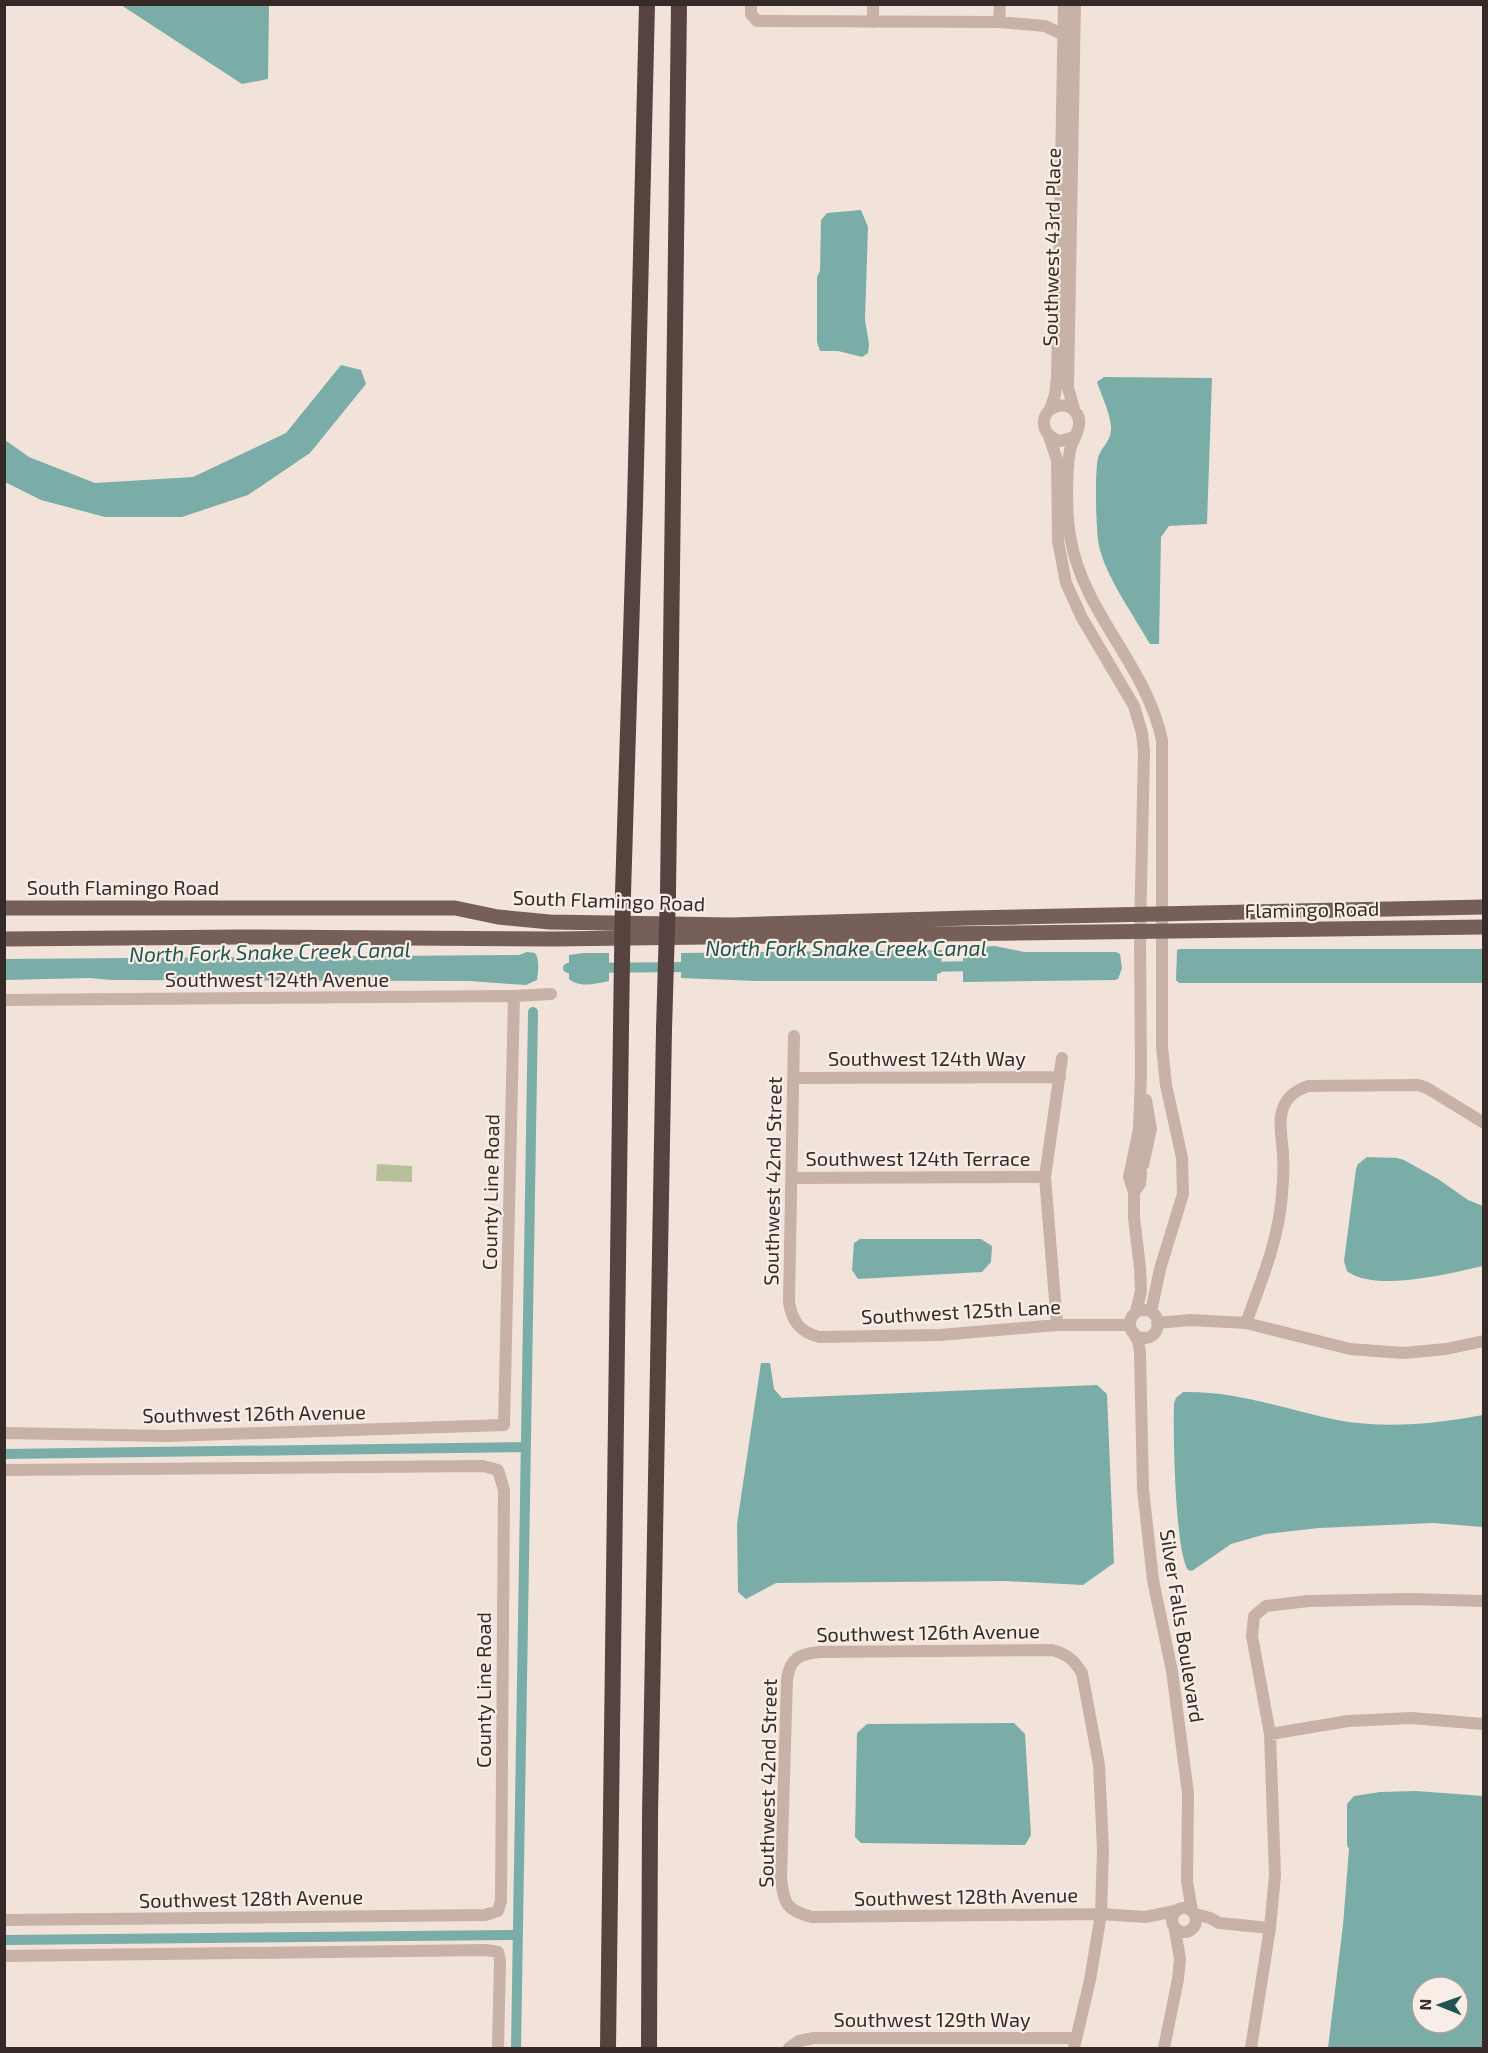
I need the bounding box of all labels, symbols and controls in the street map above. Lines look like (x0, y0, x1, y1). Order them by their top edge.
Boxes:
street label: Southwest 43rd Place (1037, 147, 1065, 347)
street label: South Flamingo Road (27, 875, 219, 899)
street label: South Flamingo Road (512, 885, 706, 915)
street label: Flamingo Road (1244, 896, 1380, 922)
water label: North Fork Snake Creek Canal (705, 935, 987, 960)
water label: North Fork Snake Creek Canal (129, 936, 411, 966)
street label: Southwest 124th Avenue (165, 967, 389, 991)
street label: Southwest 124th Way (828, 1046, 1026, 1070)
street label: Southwest 42nd Street (758, 1076, 786, 1286)
street label: County Line Road (477, 1114, 503, 1270)
street label: Southwest 124th Terrace (806, 1146, 1030, 1170)
street label: Southwest 125th Lane (861, 1294, 1061, 1328)
street label: Southwest 126th Avenue (142, 1399, 366, 1427)
street label: Silver Falls Boulevard (1156, 1528, 1210, 1724)
street label: County Line Road (471, 1612, 495, 1768)
street label: Southwest 126th Avenue (816, 1618, 1040, 1646)
street label: Southwest 42nd Street (753, 1678, 781, 1888)
street label: Southwest 128th Avenue (854, 1882, 1078, 1910)
street label: Southwest 128th Avenue (139, 1884, 363, 1912)
north arrow (1410, 1975, 1470, 2035)
text: N (1415, 1999, 1434, 2011)
street label: Southwest 129th Way (834, 2007, 1031, 2031)

